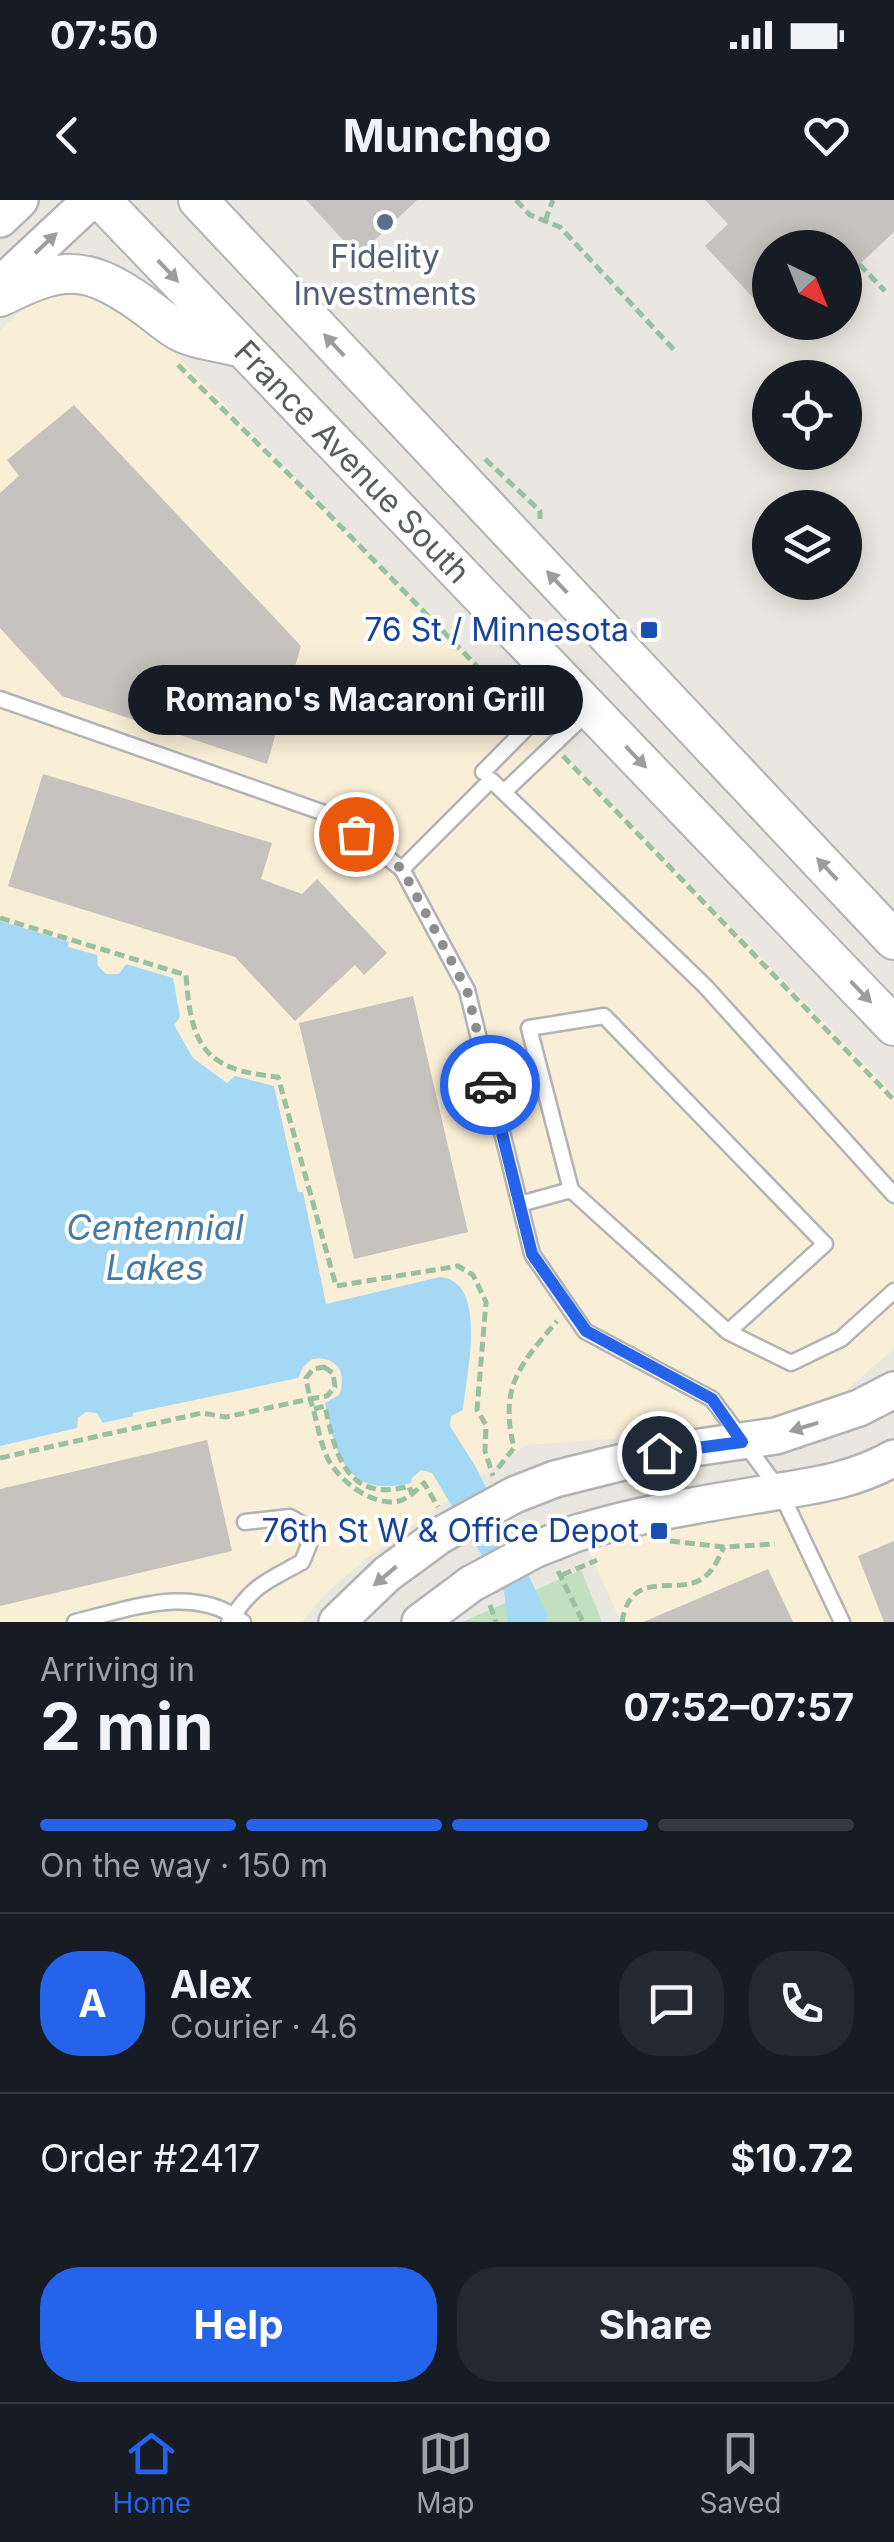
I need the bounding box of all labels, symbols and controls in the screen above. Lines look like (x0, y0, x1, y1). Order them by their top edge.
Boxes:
text: 07:50 (50, 12, 158, 58)
icon: back (40, 108, 95, 163)
text: Munchgo (343, 108, 551, 163)
icon: heart (799, 108, 854, 163)
marker: Fidelity Investments (374, 211, 396, 233)
north arrow (752, 230, 862, 340)
map controls (752, 230, 862, 600)
one-way arrow (33, 232, 57, 255)
place label: Fidelity Investments (293, 237, 477, 313)
one-way arrow (156, 259, 179, 283)
street label: France Avenue South (226, 332, 478, 591)
one-way arrow (323, 333, 346, 357)
button: locate (752, 360, 862, 470)
button: layers (752, 490, 862, 600)
one-way arrow (545, 570, 568, 594)
place label: 76 St / Minnesota (364, 610, 629, 649)
marker: 76 St / Minnesota (638, 619, 660, 641)
callout: Romano's Macaroni Grill (128, 664, 584, 734)
text: Romano's Macaroni Grill (165, 680, 546, 719)
one-way arrow (624, 744, 647, 768)
pin (314, 792, 399, 877)
icon: bag (329, 807, 384, 862)
one-way arrow (816, 858, 839, 882)
one-way arrow (849, 979, 872, 1003)
courier (440, 1035, 540, 1135)
icon: car (463, 1058, 518, 1113)
water label: Centennial Lakes (66, 1206, 244, 1288)
pin (617, 1411, 702, 1496)
one-way arrow (788, 1420, 819, 1435)
icon: home (632, 1426, 687, 1481)
place label: 76th St W & Office Depot (261, 1511, 639, 1550)
marker: 76th St W & Office Depot (648, 1520, 670, 1542)
one-way arrow (373, 1565, 398, 1587)
text: Arriving in (40, 1650, 195, 1689)
text: 07:52–07:57 (624, 1684, 854, 1730)
text: 2 min (40, 1687, 214, 1766)
text: On the way · 150 m (40, 1846, 328, 1885)
button: chat (619, 1951, 724, 2056)
button: phone (749, 1951, 854, 2056)
text: Alex (170, 1961, 253, 2007)
text: A (78, 1980, 107, 2026)
text: Courier · 4.6 (170, 2007, 358, 2046)
text: Order #2417 (40, 2135, 261, 2181)
text: $10.72 (730, 2135, 854, 2181)
button: Help (40, 2267, 437, 2382)
button: Share (457, 2267, 854, 2382)
tab: Home (113, 2426, 191, 2520)
tab: Map (416, 2426, 474, 2520)
tab: Saved (699, 2426, 781, 2520)

